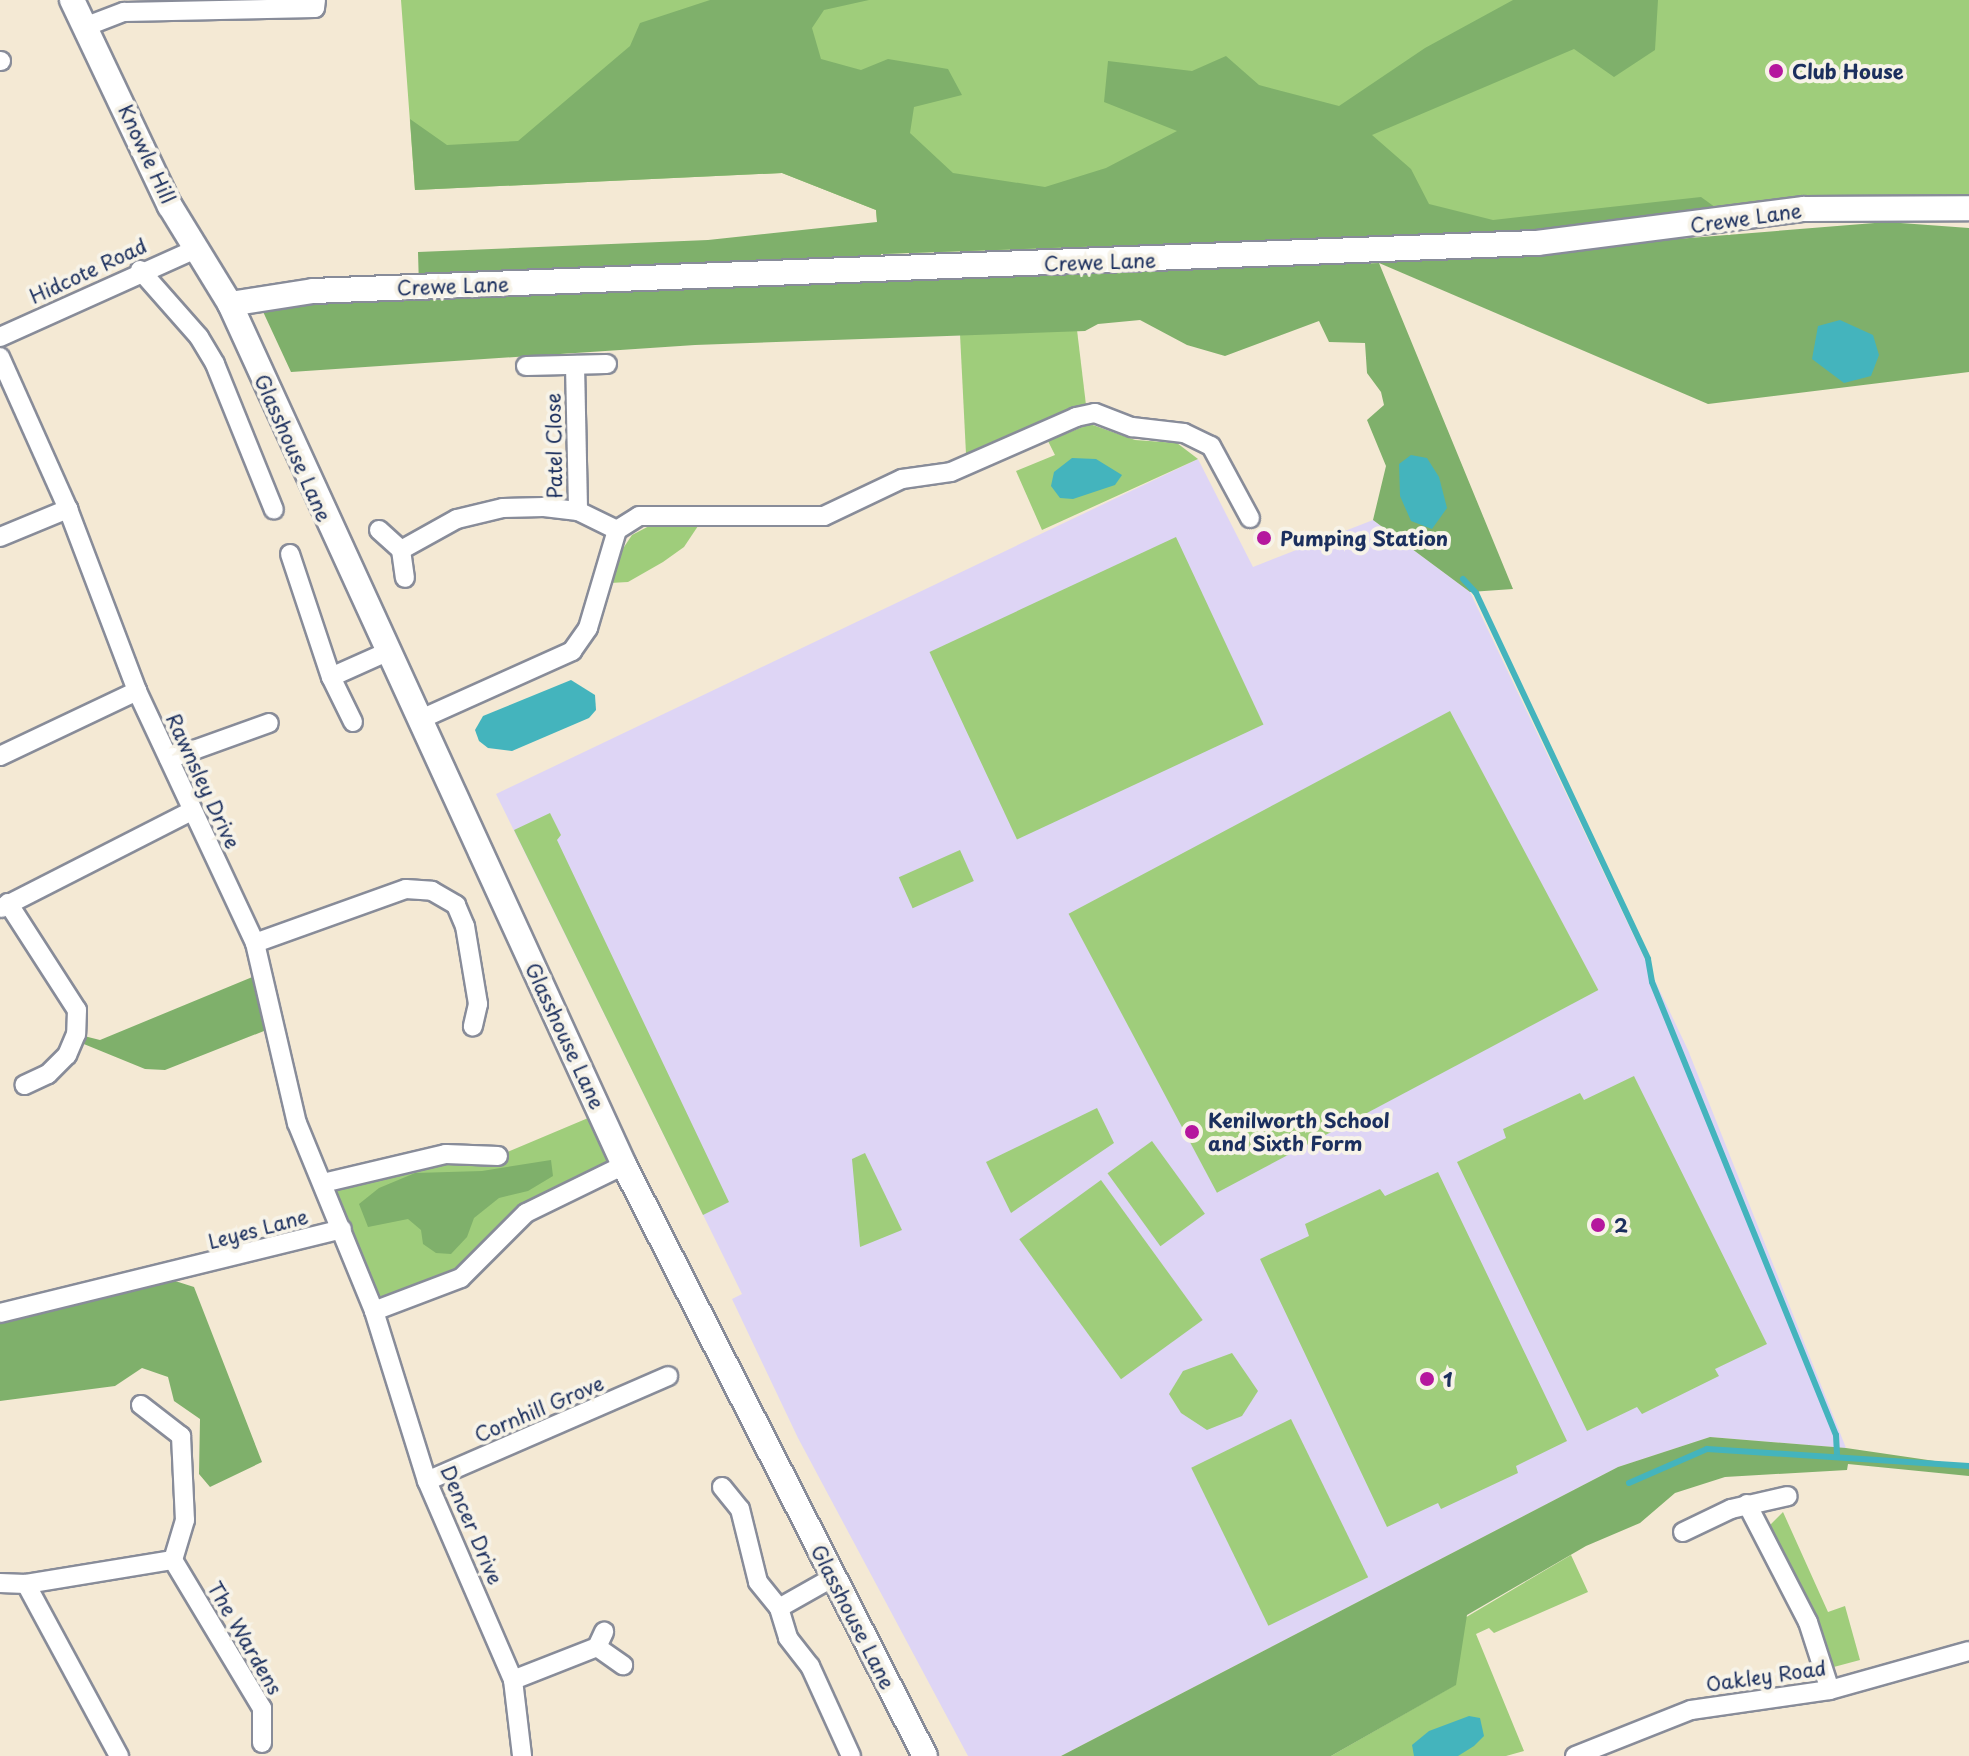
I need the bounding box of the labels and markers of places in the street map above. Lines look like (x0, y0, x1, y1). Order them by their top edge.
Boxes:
place label: Club House (1792, 59, 1904, 83)
marker: Club House (1767, 62, 1785, 80)
place label: Pumping Station (1280, 526, 1449, 550)
marker: Pumping Station (1255, 529, 1273, 547)
place label: Kenilworth School and Sixth Form (1208, 1108, 1390, 1155)
marker: Kenilworth School and Sixth Form (1183, 1123, 1201, 1141)
place label: 2 (1614, 1213, 1628, 1237)
marker: 2 (1589, 1216, 1607, 1234)
place label: 1 (1443, 1367, 1453, 1391)
marker: 1 (1418, 1370, 1436, 1388)

